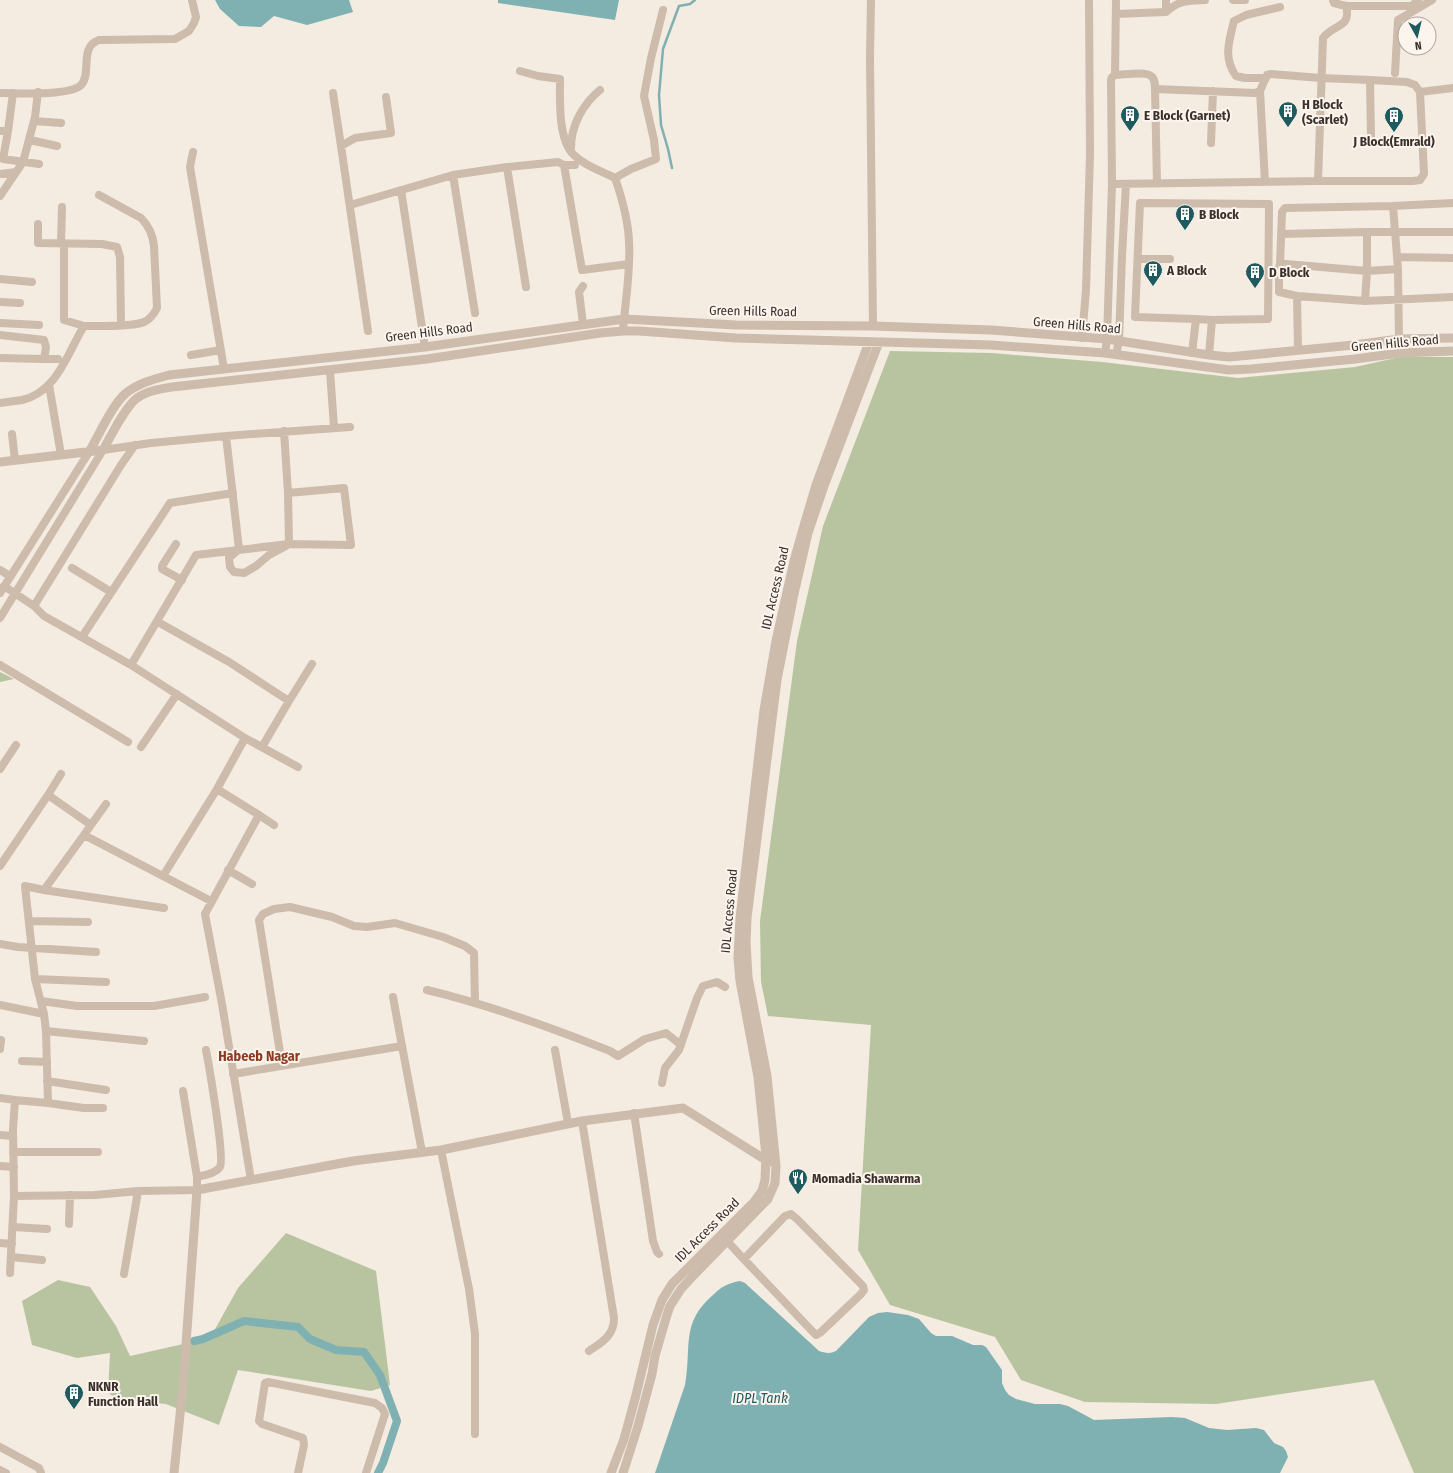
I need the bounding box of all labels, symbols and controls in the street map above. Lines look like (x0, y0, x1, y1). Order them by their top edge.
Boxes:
north arrow (1397, 16, 1437, 56)
text: N (1414, 39, 1422, 52)
place label: H Block (Scarlet) (1302, 97, 1348, 127)
building icon: H Block (Scarlet) (1277, 100, 1299, 128)
building icon: E Block (Garnet) (1119, 104, 1141, 132)
building icon: J Block(Emrald) (1383, 105, 1405, 133)
place label: E Block (Garnet) (1144, 108, 1230, 123)
place label: J Block(Emrald) (1352, 134, 1435, 149)
building icon: B Block (1174, 203, 1196, 231)
place label: B Block (1199, 207, 1239, 222)
building icon: A Block (1142, 259, 1164, 287)
building icon: D Block (1244, 261, 1266, 289)
place label: A Block (1166, 263, 1207, 278)
place label: D Block (1269, 265, 1310, 280)
street label: Green Hills Road (709, 303, 797, 319)
street label: Green Hills Road (1033, 314, 1121, 336)
street label: Green Hills Road (384, 319, 474, 345)
street label: Green Hills Road (1351, 332, 1439, 354)
street label: IDL Access Road (758, 545, 792, 631)
street label: IDL Access Road (718, 868, 740, 954)
district label: Habeeb Nagar (218, 1048, 301, 1065)
restaurant icon: Momadia Shawarma (787, 1167, 809, 1195)
place label: Momadia Shawarma (812, 1171, 921, 1186)
street label: IDL Access Road (672, 1195, 742, 1265)
place label: NKNR Function Hall (88, 1379, 159, 1409)
building icon: NKNR Function Hall (63, 1382, 85, 1410)
water label: IDPL Tank (732, 1390, 788, 1407)

